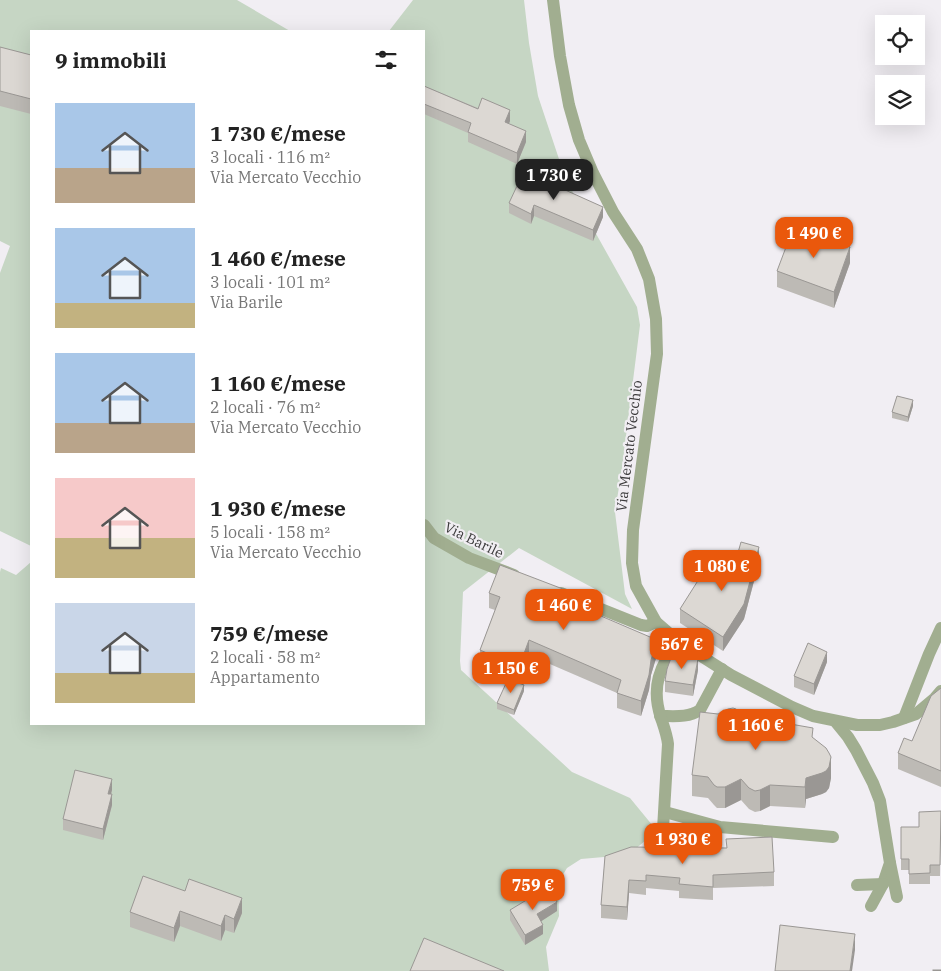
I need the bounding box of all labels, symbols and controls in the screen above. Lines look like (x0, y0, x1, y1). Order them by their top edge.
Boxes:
map controls (875, 15, 925, 125)
button: locate (875, 15, 925, 65)
text: 9 immobili (55, 46, 167, 74)
icon: filters (372, 46, 400, 74)
button: layers (875, 75, 925, 125)
text: 1 730 €/mese (210, 119, 346, 147)
icon: home (95, 123, 155, 183)
text: 3 locali · 116 m² (210, 147, 330, 167)
pin: 1 730 € (508, 158, 600, 201)
text: 1 730 € (526, 165, 582, 185)
text: Via Mercato Vecchio (210, 167, 361, 187)
pin: 1 490 € (768, 216, 860, 259)
text: 1 490 € (786, 223, 842, 243)
text: 1 460 €/mese (210, 244, 346, 272)
icon: home (95, 248, 155, 308)
text: 3 locali · 101 m² (210, 272, 330, 292)
text: Via Barile (210, 292, 283, 312)
text: 1 160 €/mese (210, 369, 346, 397)
icon: home (95, 373, 155, 433)
street label: Via Mercato Vecchio (612, 379, 646, 513)
text: 2 locali · 76 m² (210, 397, 320, 417)
text: Via Mercato Vecchio (210, 417, 361, 437)
text: 1 930 €/mese (210, 494, 346, 522)
icon: home (95, 498, 155, 558)
street label: Via Barile (441, 518, 507, 562)
text: 5 locali · 158 m² (210, 522, 330, 542)
text: Via Mercato Vecchio (210, 542, 361, 562)
pin: 1 080 € (676, 550, 768, 592)
text: 1 080 € (694, 556, 750, 576)
pin: 1 460 € (518, 588, 610, 631)
text: 1 460 € (536, 595, 592, 615)
text: 759 €/mese (210, 619, 328, 647)
icon: home (95, 623, 155, 683)
pin: 567 € (647, 628, 717, 670)
text: 567 € (661, 634, 703, 654)
text: 2 locali · 58 m² (210, 647, 320, 667)
pin: 1 150 € (465, 652, 557, 694)
text: 1 150 € (483, 658, 539, 678)
text: Appartamento (210, 667, 320, 687)
pin: 1 160 € (710, 708, 802, 751)
text: 1 160 € (728, 715, 784, 735)
pin: 1 930 € (637, 822, 729, 865)
text: 1 930 € (655, 829, 711, 849)
pin: 759 € (498, 868, 568, 911)
text: 759 € (512, 875, 554, 895)

